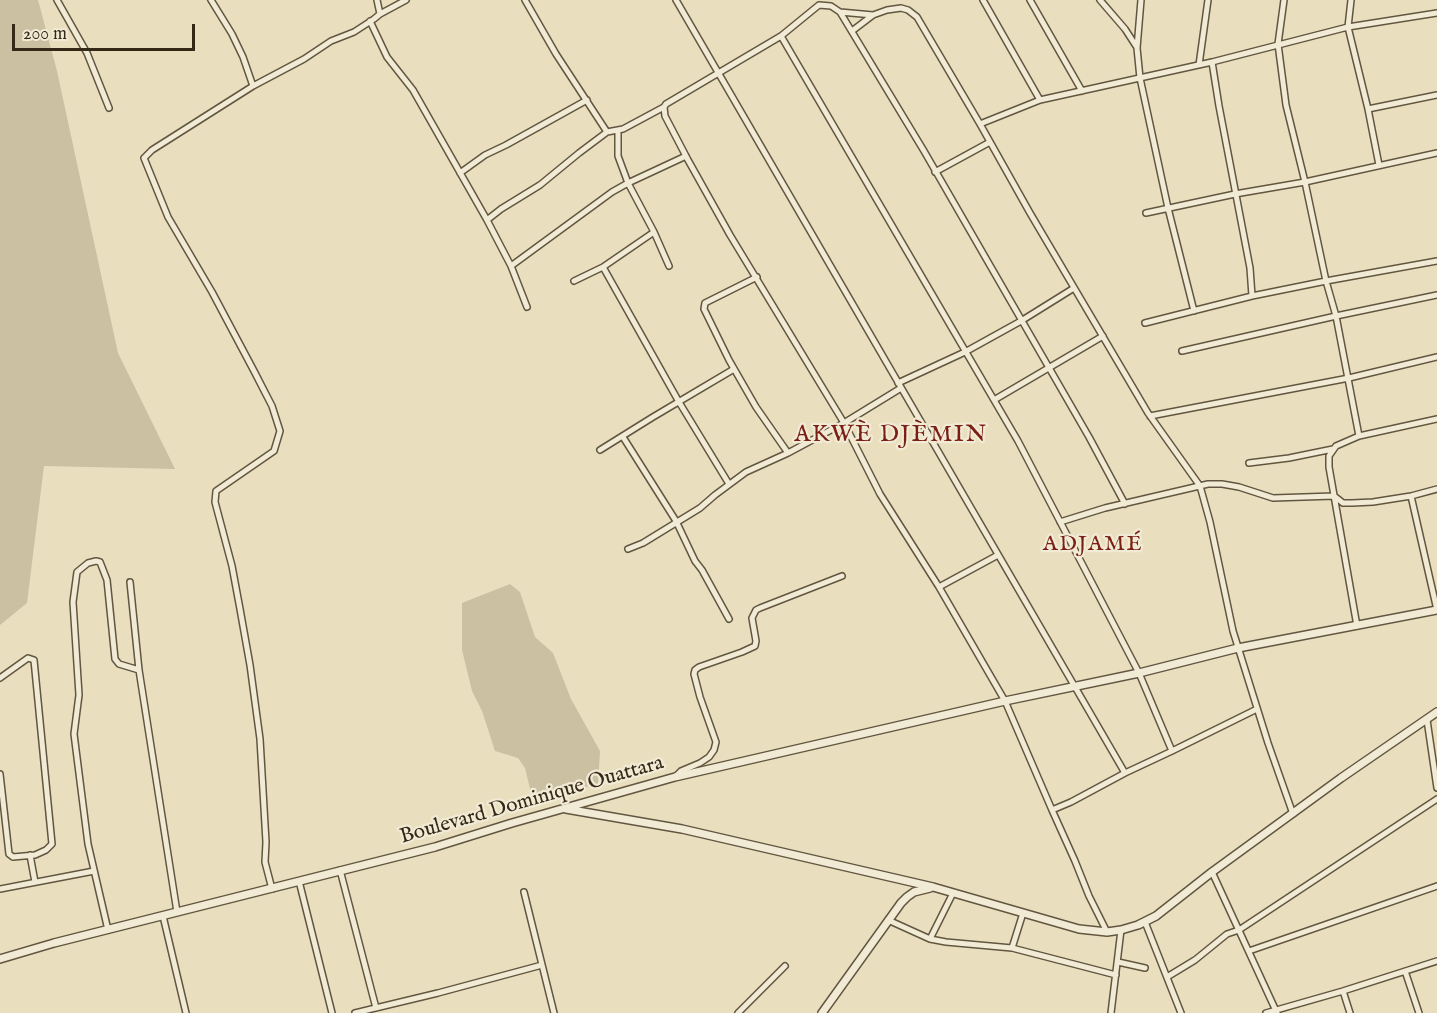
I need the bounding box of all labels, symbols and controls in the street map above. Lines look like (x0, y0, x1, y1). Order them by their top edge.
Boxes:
scale bar (15, 12, 198, 50)
text: 200 m (23, 23, 67, 46)
district label: AKWÈ DJÈMIN (794, 422, 988, 450)
district label: ADJAMÉ (1043, 532, 1143, 558)
street label: Boulevard Dominique Ouattara (397, 751, 667, 851)

